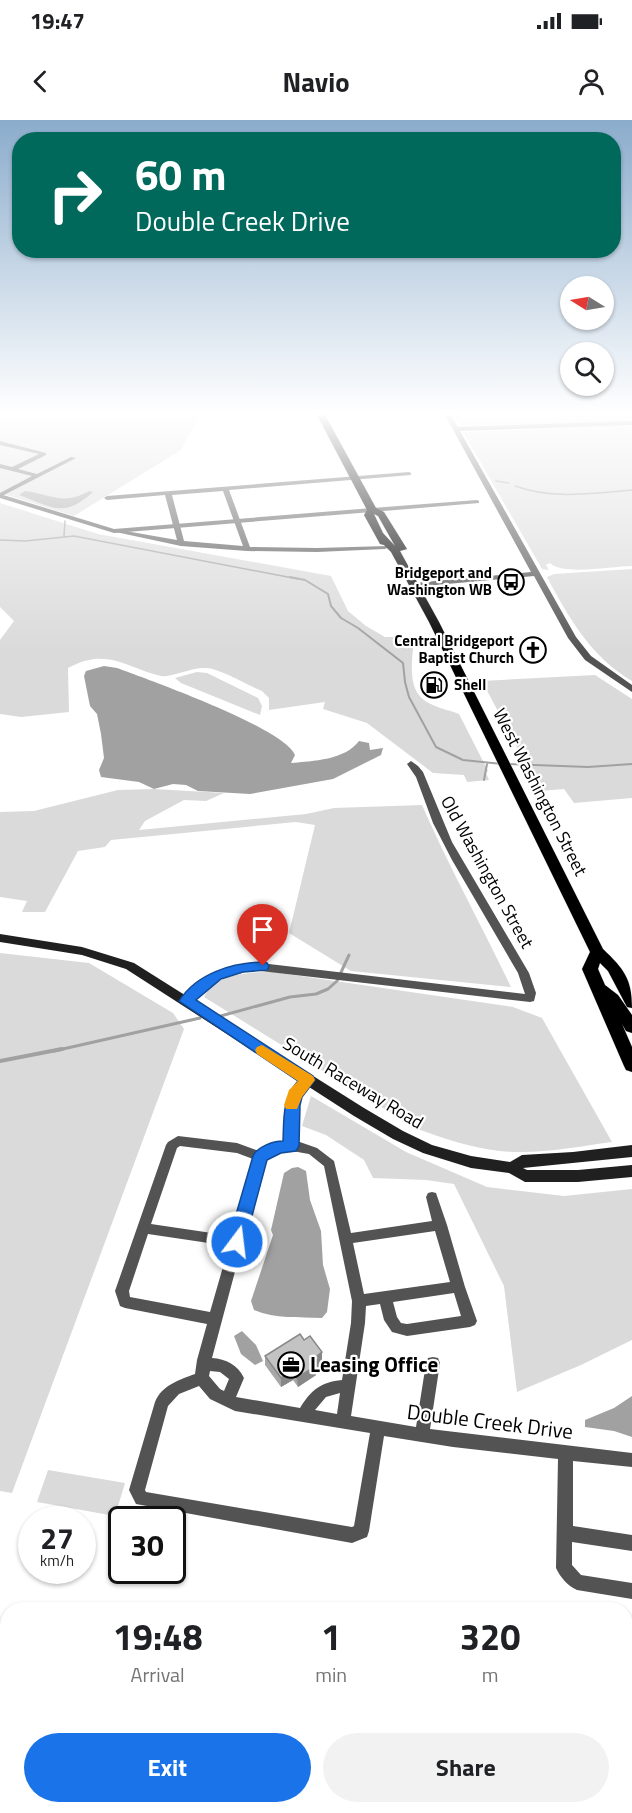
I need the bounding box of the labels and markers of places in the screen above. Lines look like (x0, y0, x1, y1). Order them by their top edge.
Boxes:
place label: Bridgeport and Washington WB (387, 561, 492, 601)
bus stop icon: Bridgeport and Washington WB (496, 567, 526, 597)
place label: Central Bridgeport Baptist Church (394, 629, 515, 669)
church icon: Central Bridgeport Baptist Church (518, 635, 548, 665)
fuel station icon: Shell (419, 670, 449, 700)
place label: Shell (454, 673, 486, 696)
pin (237, 904, 288, 966)
place label: Leasing Office (310, 1348, 438, 1380)
office icon: Leasing Office (276, 1350, 306, 1380)

